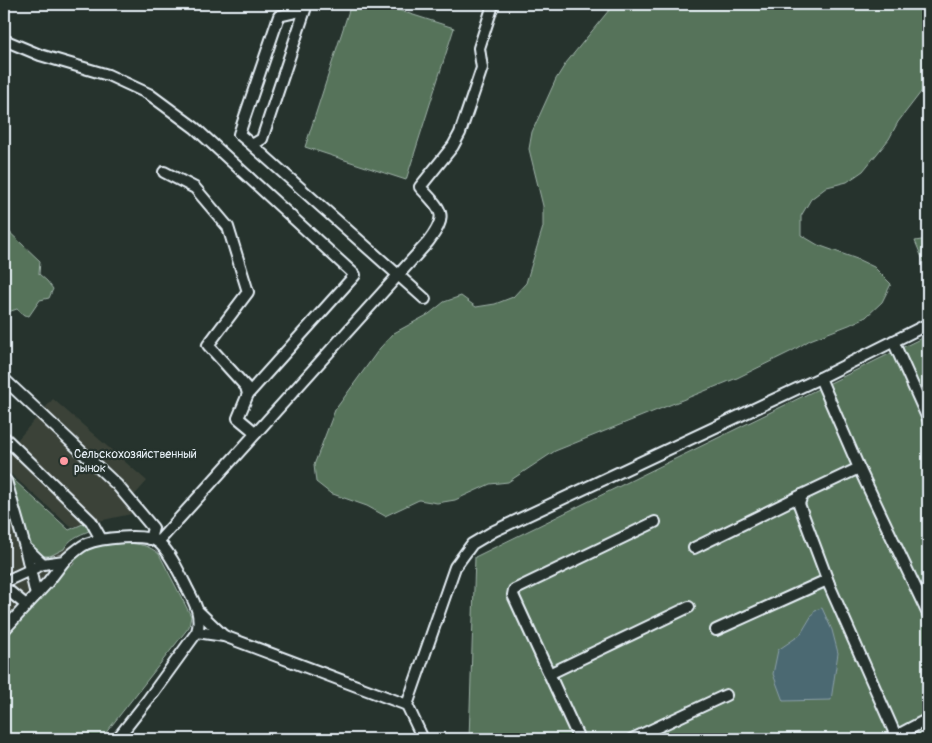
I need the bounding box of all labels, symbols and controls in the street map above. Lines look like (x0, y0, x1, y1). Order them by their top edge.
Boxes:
place label: Сельскохозяйственный рынок (74, 447, 197, 476)
marker: Сельскохозяйственный рынок (58, 455, 70, 467)

